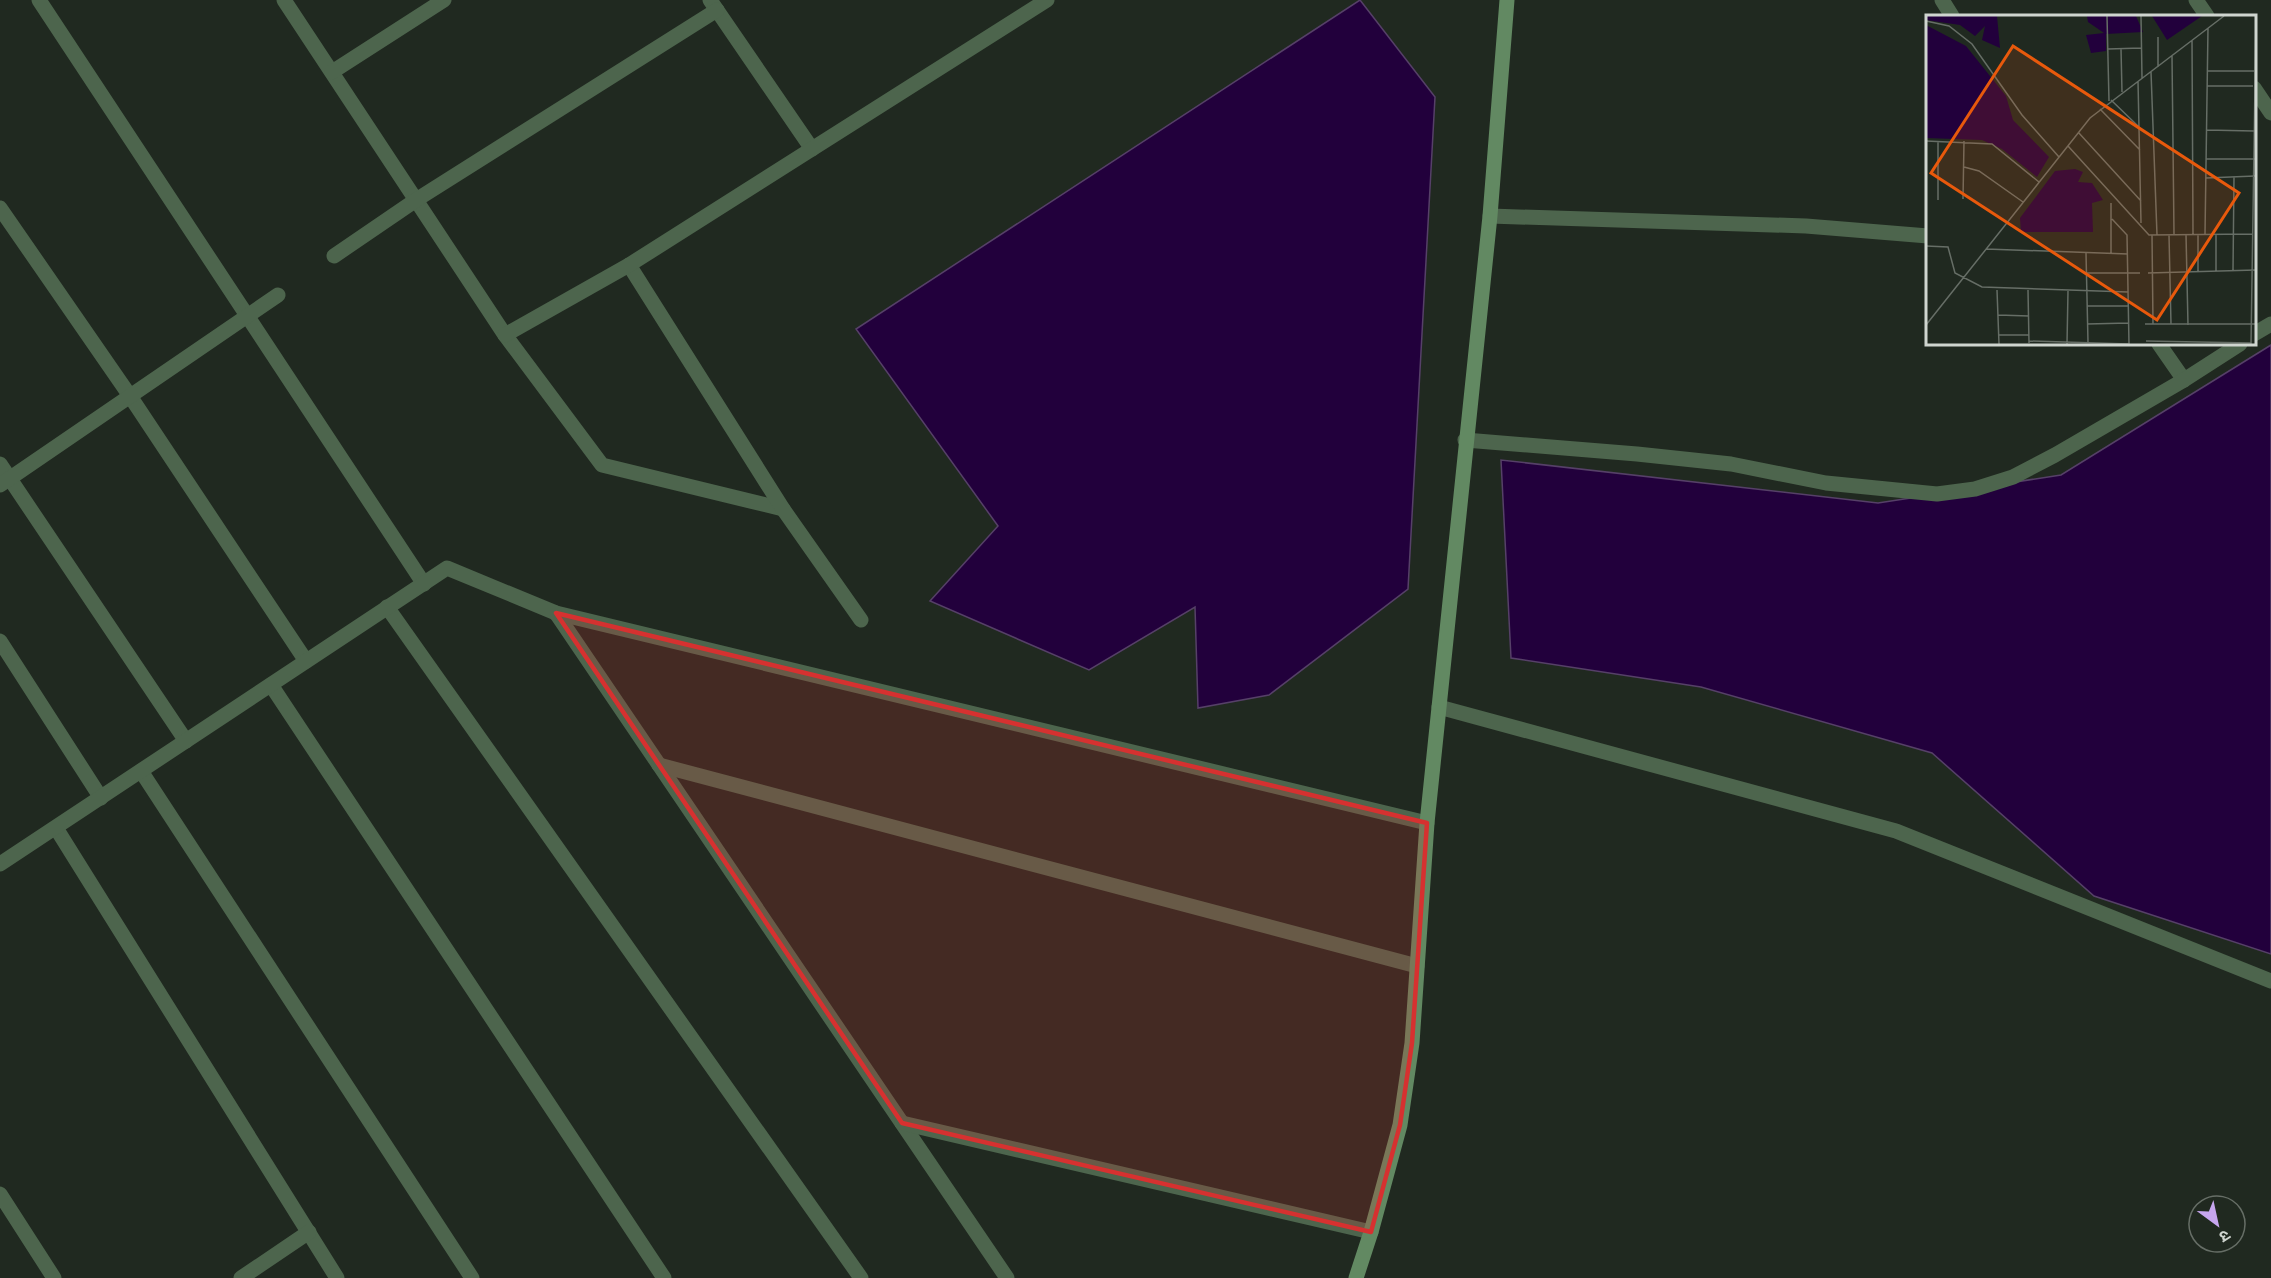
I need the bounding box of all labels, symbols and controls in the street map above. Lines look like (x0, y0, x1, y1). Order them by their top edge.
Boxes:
inset map (1926, 15, 2256, 345)
north arrow (2187, 1194, 2247, 1254)
text: उ (2216, 1226, 2233, 1245)

